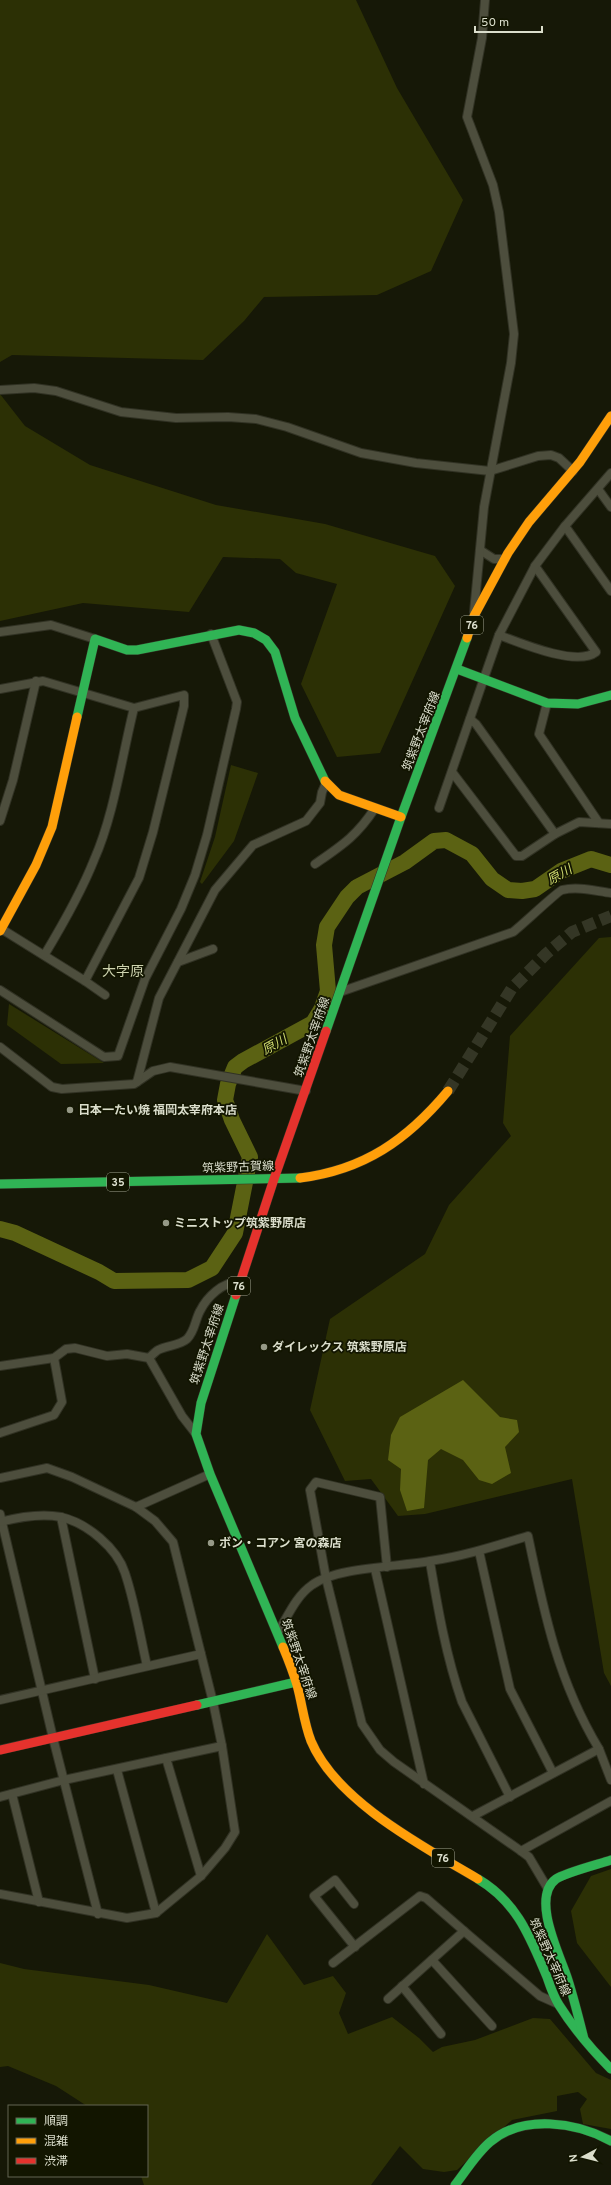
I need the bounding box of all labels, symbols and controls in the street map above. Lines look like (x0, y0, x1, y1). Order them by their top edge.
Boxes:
scale bar (475, 8, 542, 34)
text: 50 m (481, 15, 509, 31)
road number: 76 (461, 616, 483, 634)
street label: 筑紫野太宰府線 (399, 689, 444, 773)
water label: 原川 (545, 861, 577, 889)
district label: 大字原 (102, 964, 144, 981)
street label: 筑紫野太宰府線 (292, 995, 334, 1080)
water label: 原川 (260, 1031, 292, 1059)
place label: 日本一たい焼 福岡太宰府本店 (78, 1103, 237, 1119)
marker: 日本一たい焼 福岡太宰府本店 (65, 1105, 75, 1115)
street label: 筑紫野古賀線 (202, 1159, 274, 1177)
road number: 35 (107, 1173, 129, 1191)
place label: ミニストップ筑紫野原店 (174, 1216, 306, 1232)
marker: ミニストップ筑紫野原店 (161, 1218, 171, 1228)
road number: 76 (228, 1277, 250, 1295)
street label: 筑紫野太宰府線 (187, 1302, 229, 1387)
place label: ダイレックス 筑紫野原店 (272, 1340, 407, 1356)
marker: ダイレックス 筑紫野原店 (259, 1342, 269, 1352)
place label: ボン・コアン 宮の森店 (219, 1536, 342, 1552)
marker: ボン・コアン 宮の森店 (206, 1538, 216, 1548)
street label: 筑紫野太宰府線 (277, 1617, 319, 1702)
road number: 76 (432, 1849, 454, 1867)
street label: 筑紫野太宰府線 (525, 1916, 573, 1999)
legend (8, 2105, 148, 2177)
text: 順調 (44, 2114, 68, 2130)
text: 混雑 (44, 2134, 68, 2150)
north arrow (563, 2137, 603, 2177)
text: N (567, 2153, 581, 2163)
text: 渋滞 (44, 2154, 68, 2170)

